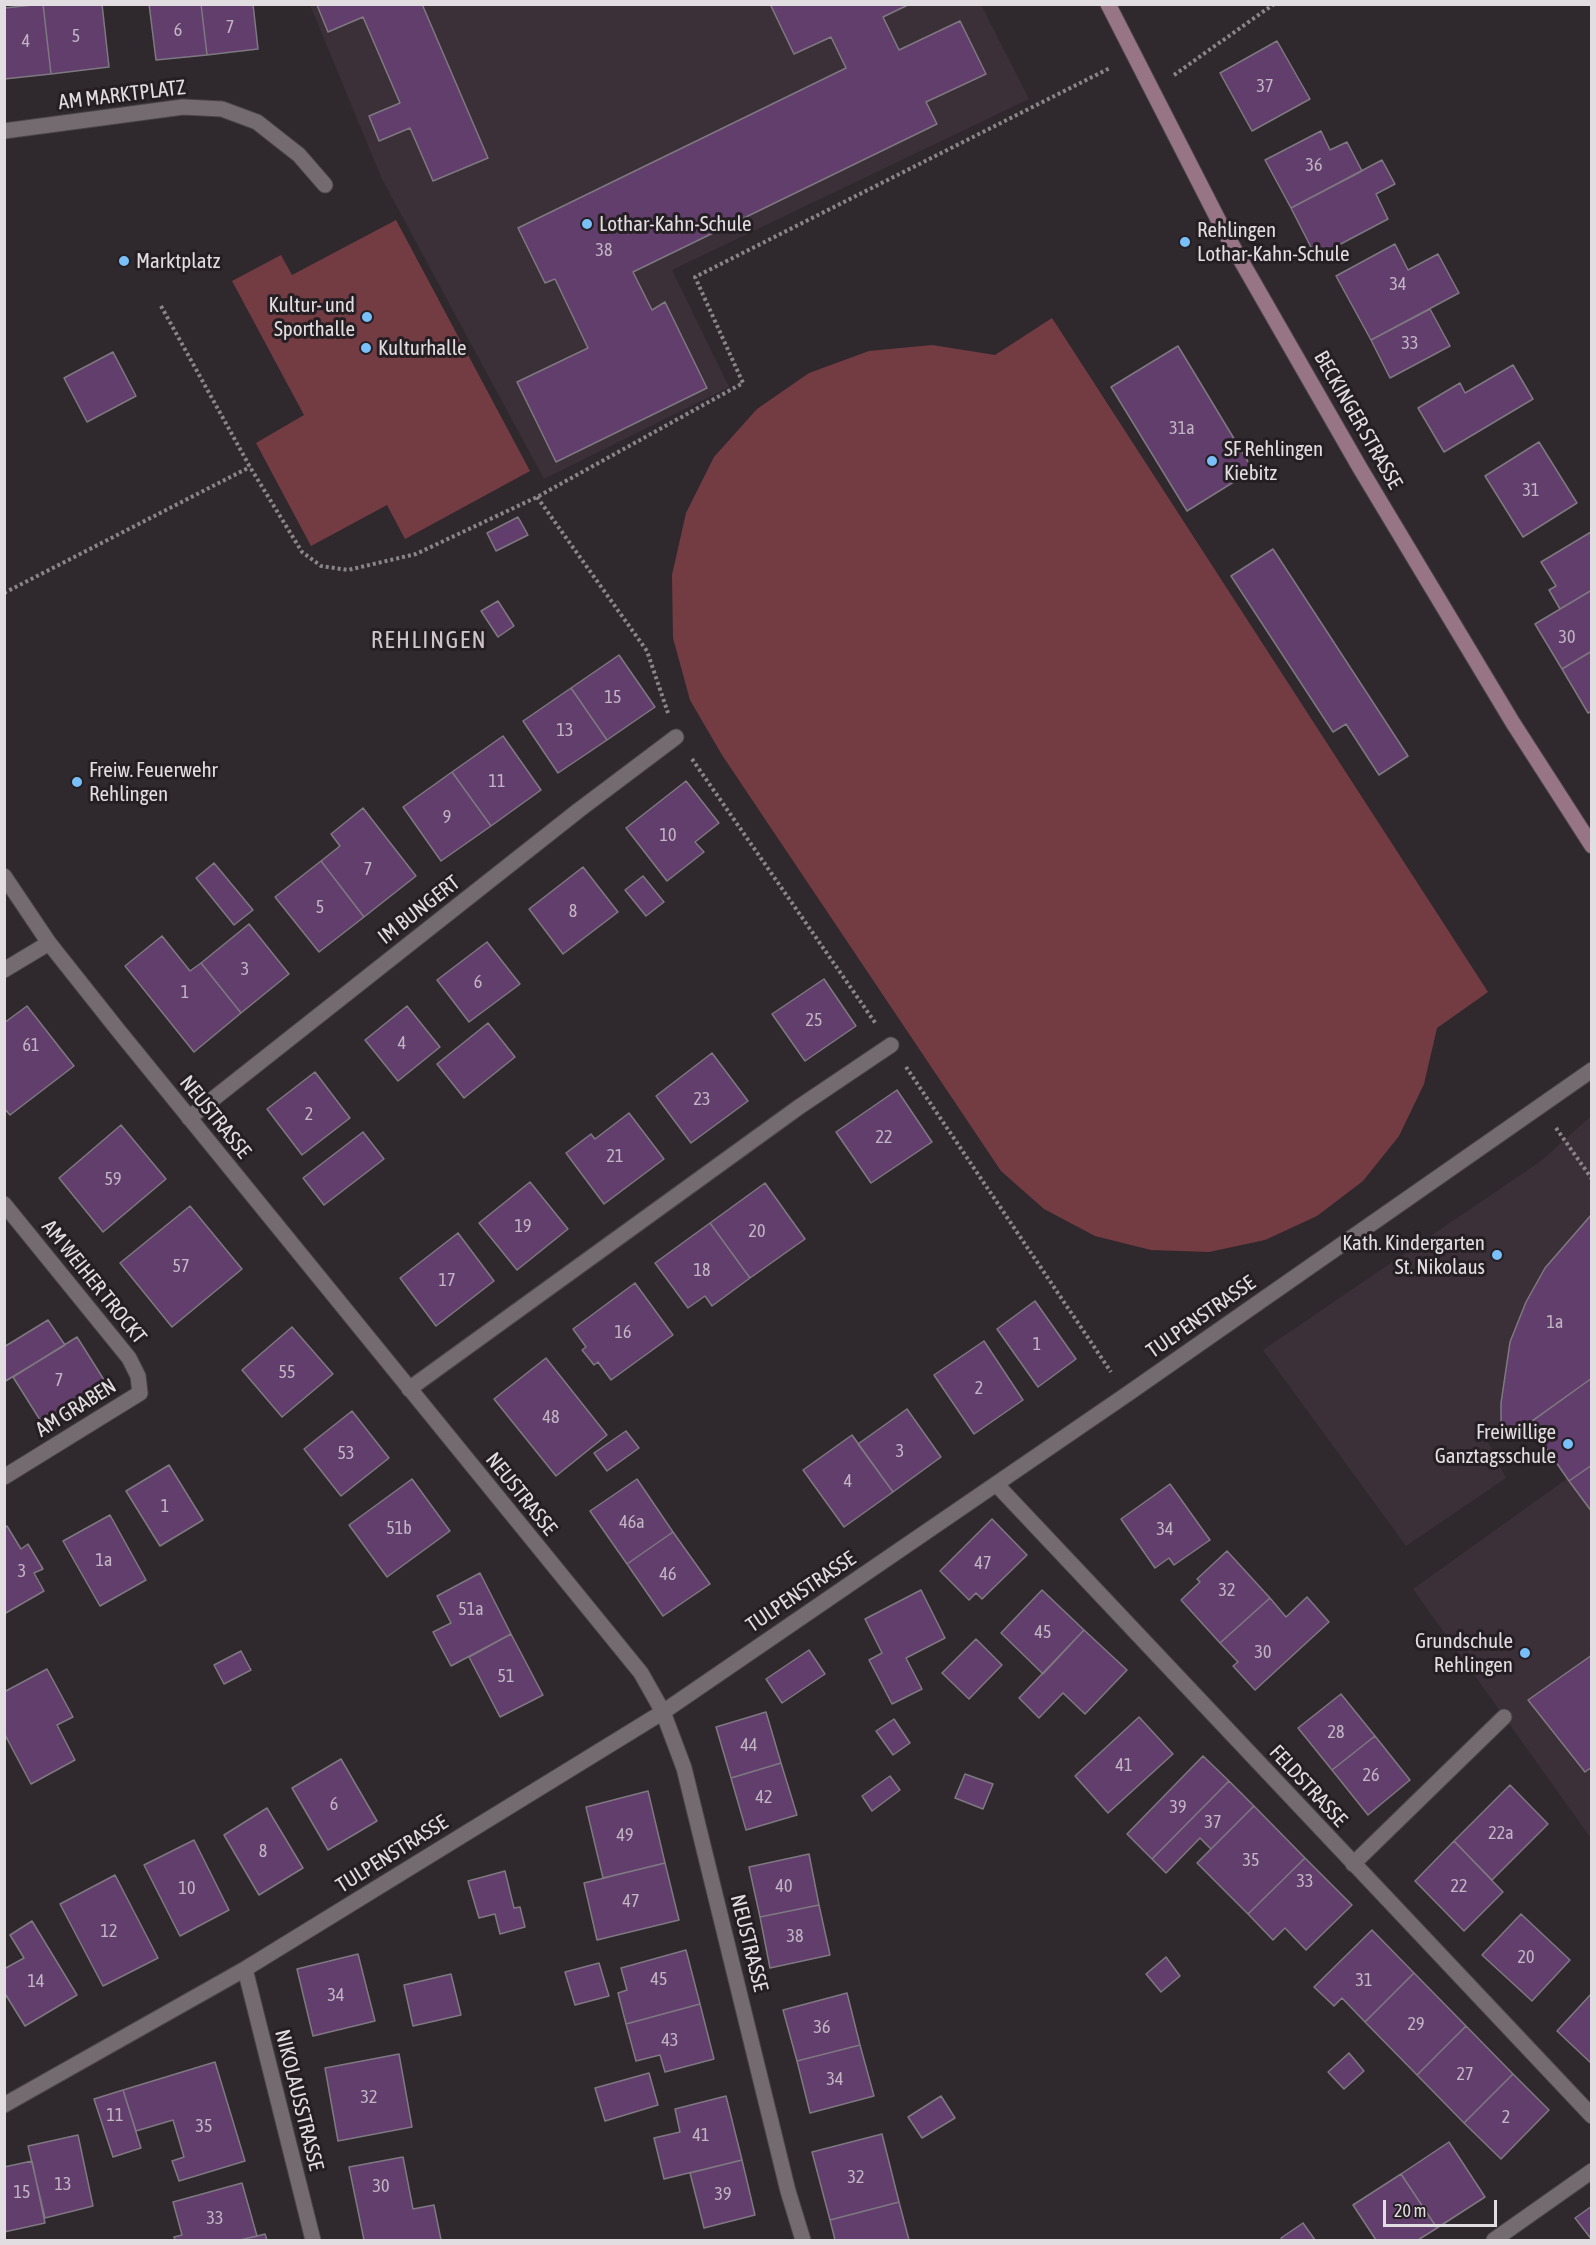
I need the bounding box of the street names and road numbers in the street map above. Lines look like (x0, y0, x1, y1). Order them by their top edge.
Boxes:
street label: AM MARKTPLATZ (57, 75, 187, 115)
street label: BECKINGER STRASSE (1308, 346, 1408, 494)
street label: IM BUNGERT (373, 870, 465, 950)
street label: NEUSTRASSE (174, 1071, 256, 1163)
street label: AM WEIHER TROCKT (36, 1215, 152, 1349)
street label: TULPENSTRASSE (1142, 1270, 1260, 1364)
street label: AM GRABEN (31, 1373, 121, 1443)
street label: NEUSTRASSE (480, 1448, 562, 1540)
street label: TULPENSTRASSE (741, 1546, 861, 1638)
street label: FELDSTRASSE (1264, 1740, 1352, 1832)
street label: TULPENSTRASSE (332, 1810, 452, 1898)
street label: NEUSTRASSE (725, 1892, 773, 1994)
street label: NIKOLAUSSTRASSE (269, 2027, 329, 2173)

